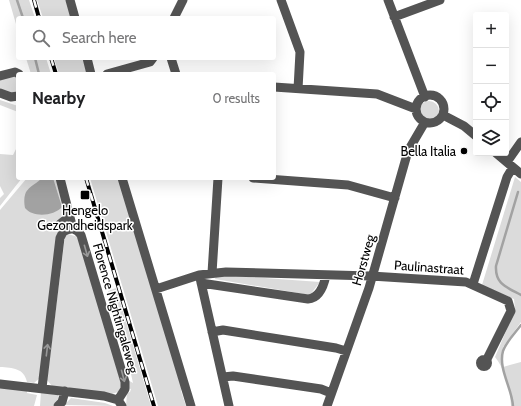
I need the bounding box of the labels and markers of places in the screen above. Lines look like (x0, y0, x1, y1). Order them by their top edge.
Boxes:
place label: Bella Italia (400, 143, 457, 159)
marker: Bella Italia (459, 146, 469, 156)
marker: Hengelo Gezondheidspark (79, 189, 91, 201)
place label: Hengelo Gezondheidspark (37, 202, 133, 233)

